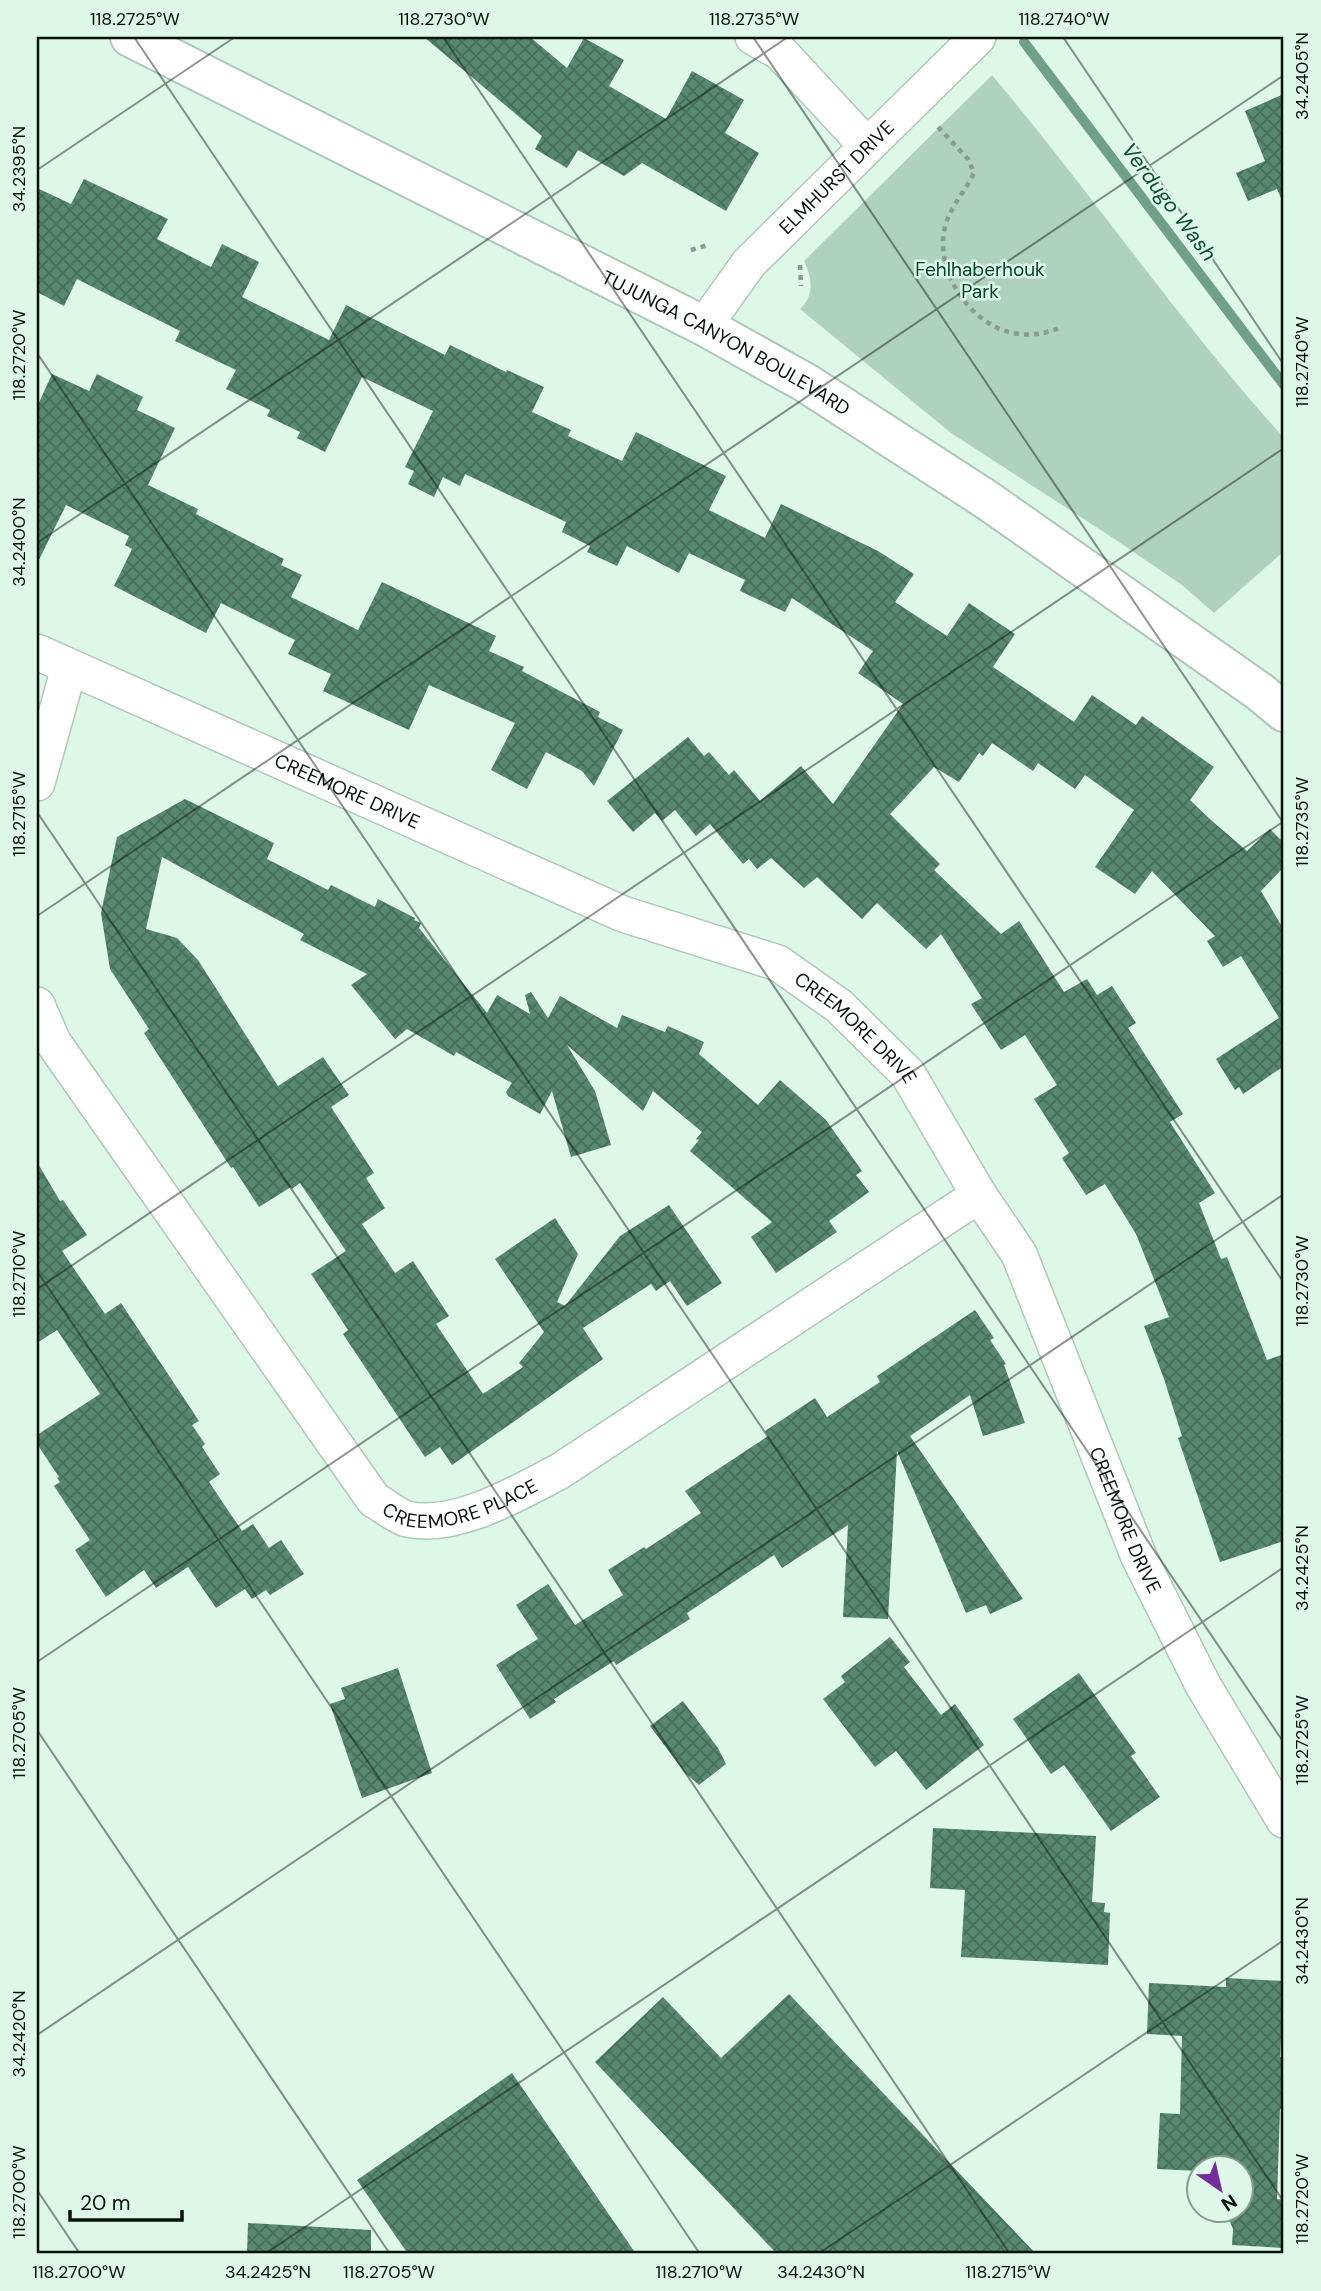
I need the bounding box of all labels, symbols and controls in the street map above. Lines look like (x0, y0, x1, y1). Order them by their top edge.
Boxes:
text: 118.2725°W (90, 7, 180, 31)
text: 118.2730°W (398, 7, 490, 31)
text: 118.2735°W (709, 7, 799, 31)
text: 118.2740°W (1018, 7, 1110, 31)
text: 34.2405°N (1290, 32, 1314, 120)
street label: ELMHURST DRIVE (774, 115, 900, 240)
text: 34.2395°N (7, 126, 31, 212)
water label: Verdugo Wash (1115, 137, 1223, 267)
park label: Fehlhaberhouk Park (915, 257, 1045, 304)
street label: TUJUNGA CANYON BOULEVARD (598, 265, 855, 421)
text: 118.2720°W (7, 309, 31, 401)
text: 118.2740°W (1290, 316, 1314, 408)
text: 34.2400°N (7, 497, 31, 587)
street label: CREEMORE DRIVE (271, 748, 424, 835)
text: 118.2715°W (7, 771, 31, 857)
text: 118.2735°W (1290, 777, 1314, 867)
street label: CREEMORE DRIVE (790, 967, 923, 1088)
text: 118.2710°W (7, 1230, 31, 1318)
text: 118.2730°W (1290, 1235, 1314, 1327)
street label: CREEMORE DRIVE (1084, 1443, 1167, 1598)
street label: CREEMORE PLACE (378, 1473, 542, 1534)
text: 34.2425°N (1290, 1525, 1314, 1611)
text: 118.2705°W (7, 1687, 31, 1779)
text: 118.2725°W (1290, 1695, 1314, 1785)
text: 34.2430°N (1290, 1897, 1314, 1985)
text: 34.2420°N (7, 1990, 31, 2078)
text: 118.2700°W (7, 2145, 31, 2239)
text: 118.2720°W (1290, 2153, 1314, 2245)
north arrow (1184, 2154, 1254, 2224)
scale bar (70, 2179, 182, 2223)
text: N (1216, 2188, 1242, 2217)
text: 20 m (80, 2189, 131, 2217)
text: 118.2700°W (32, 2260, 126, 2284)
text: 34.2425°N (225, 2260, 311, 2284)
text: 118.2705°W (343, 2260, 435, 2284)
text: 118.2710°W (655, 2260, 743, 2284)
text: 34.2430°N (777, 2260, 865, 2284)
text: 118.2715°W (965, 2260, 1051, 2284)

